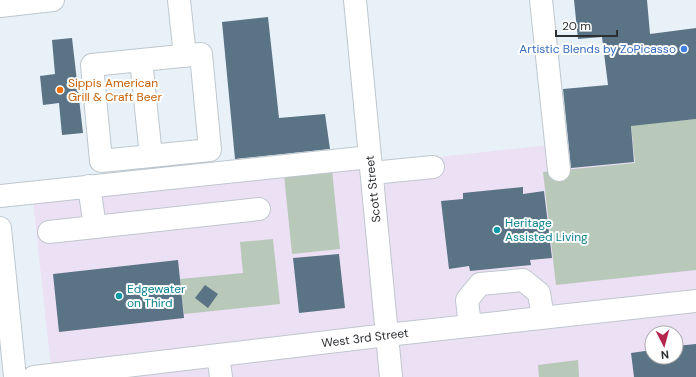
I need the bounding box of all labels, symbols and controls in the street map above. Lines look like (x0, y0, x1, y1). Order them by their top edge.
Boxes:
scale bar (556, 12, 617, 38)
text: 20 m (562, 18, 591, 34)
place label: Artistic Blends by ZoPicasso (519, 41, 676, 57)
marker: Artistic Blends by ZoPicasso (679, 44, 689, 54)
place label: Sippis American Grill & Craft Beer (68, 75, 162, 105)
marker: Sippis American Grill & Craft Beer (55, 85, 65, 95)
street label: Scott Street (361, 154, 384, 223)
place label: Heritage Assisted Living (505, 215, 588, 245)
marker: Heritage Assisted Living (492, 225, 502, 235)
place label: Edgewater on Third (127, 281, 186, 311)
marker: Edgewater on Third (114, 291, 124, 301)
street label: West 3rd Street (321, 325, 410, 351)
north arrow (644, 325, 684, 365)
text: N (660, 348, 670, 362)

